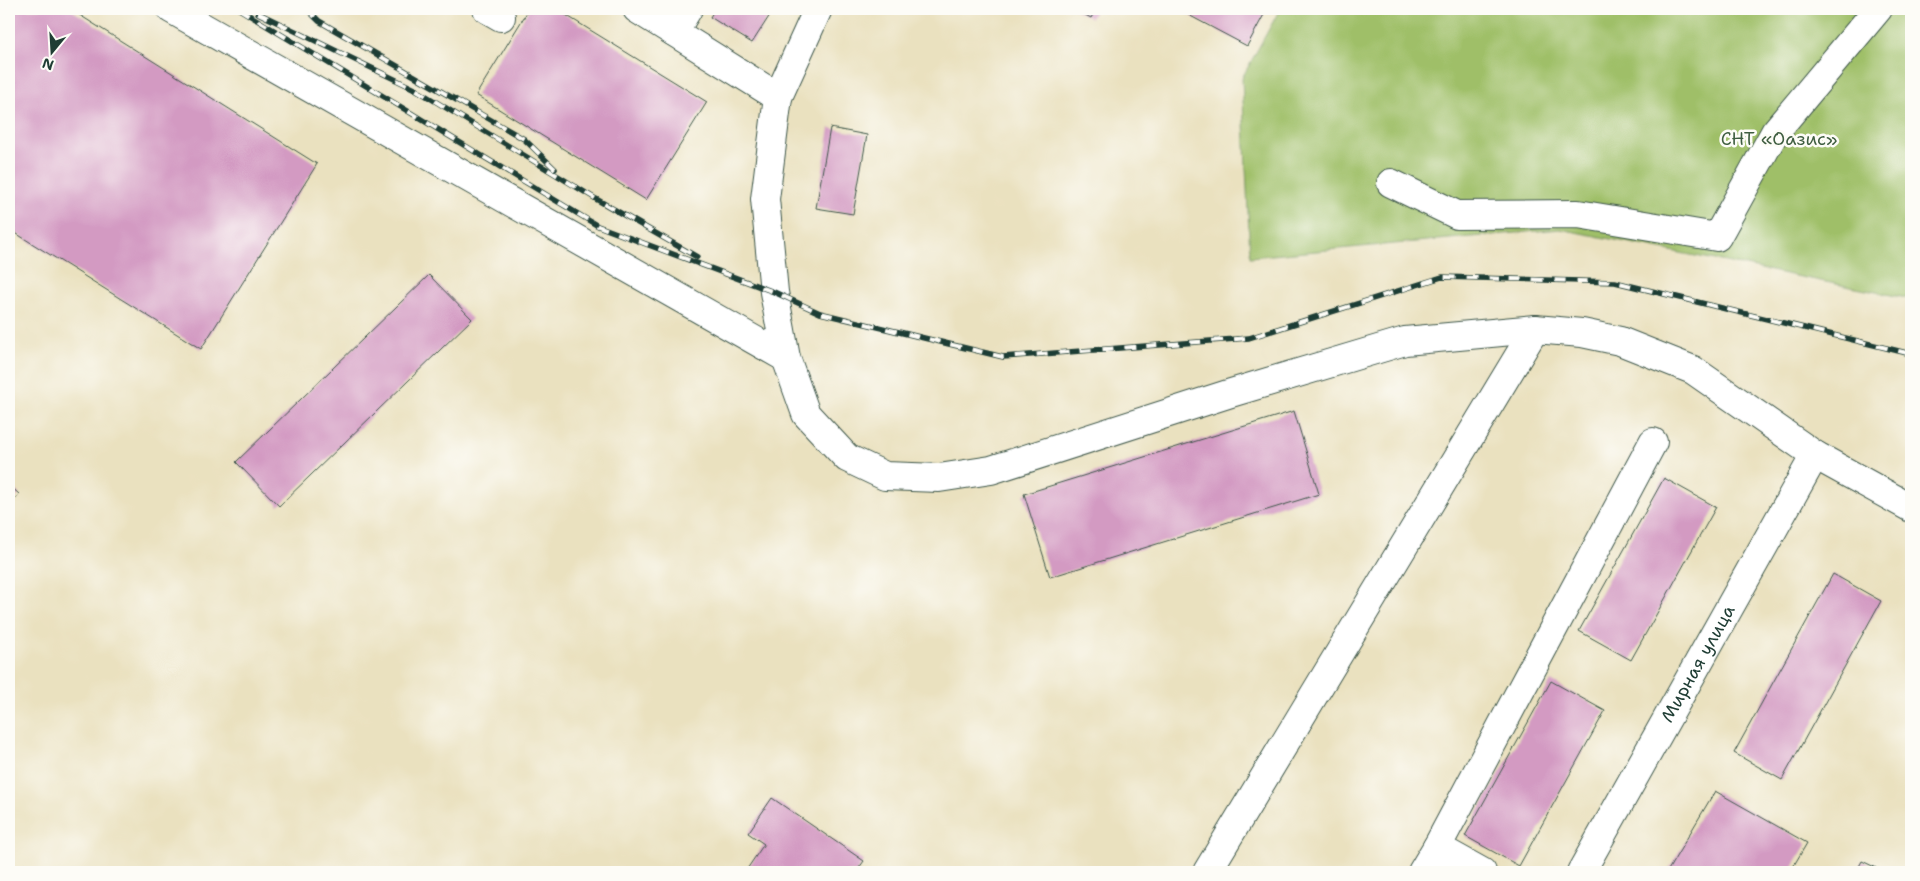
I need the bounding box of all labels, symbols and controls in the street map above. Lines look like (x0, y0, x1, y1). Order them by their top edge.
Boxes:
north arrow (28, 28, 78, 78)
text: N (40, 54, 56, 75)
park label: СНТ «Оазис» (1721, 127, 1837, 151)
street label: Мирная улица (1655, 600, 1741, 727)

